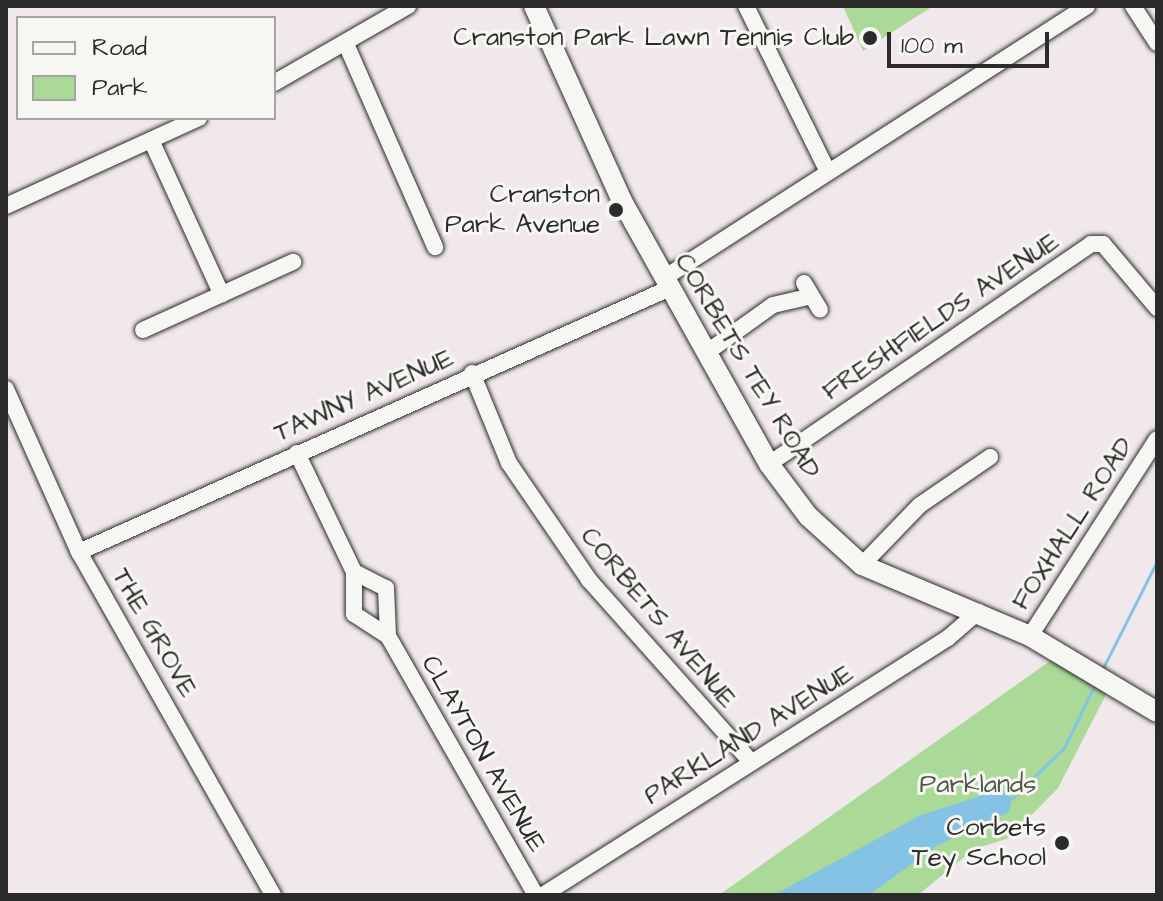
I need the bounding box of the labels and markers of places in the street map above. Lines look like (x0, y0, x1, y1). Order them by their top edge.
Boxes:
place label: Cranston Park Lawn Tennis Club (453, 22, 854, 54)
marker: Cranston Park Lawn Tennis Club (861, 29, 879, 47)
place label: Cranston Park Avenue (445, 179, 600, 240)
marker: Cranston Park Avenue (607, 201, 625, 219)
place label: Corbets Tey School (912, 812, 1046, 874)
marker: Corbets Tey School (1053, 834, 1071, 852)

